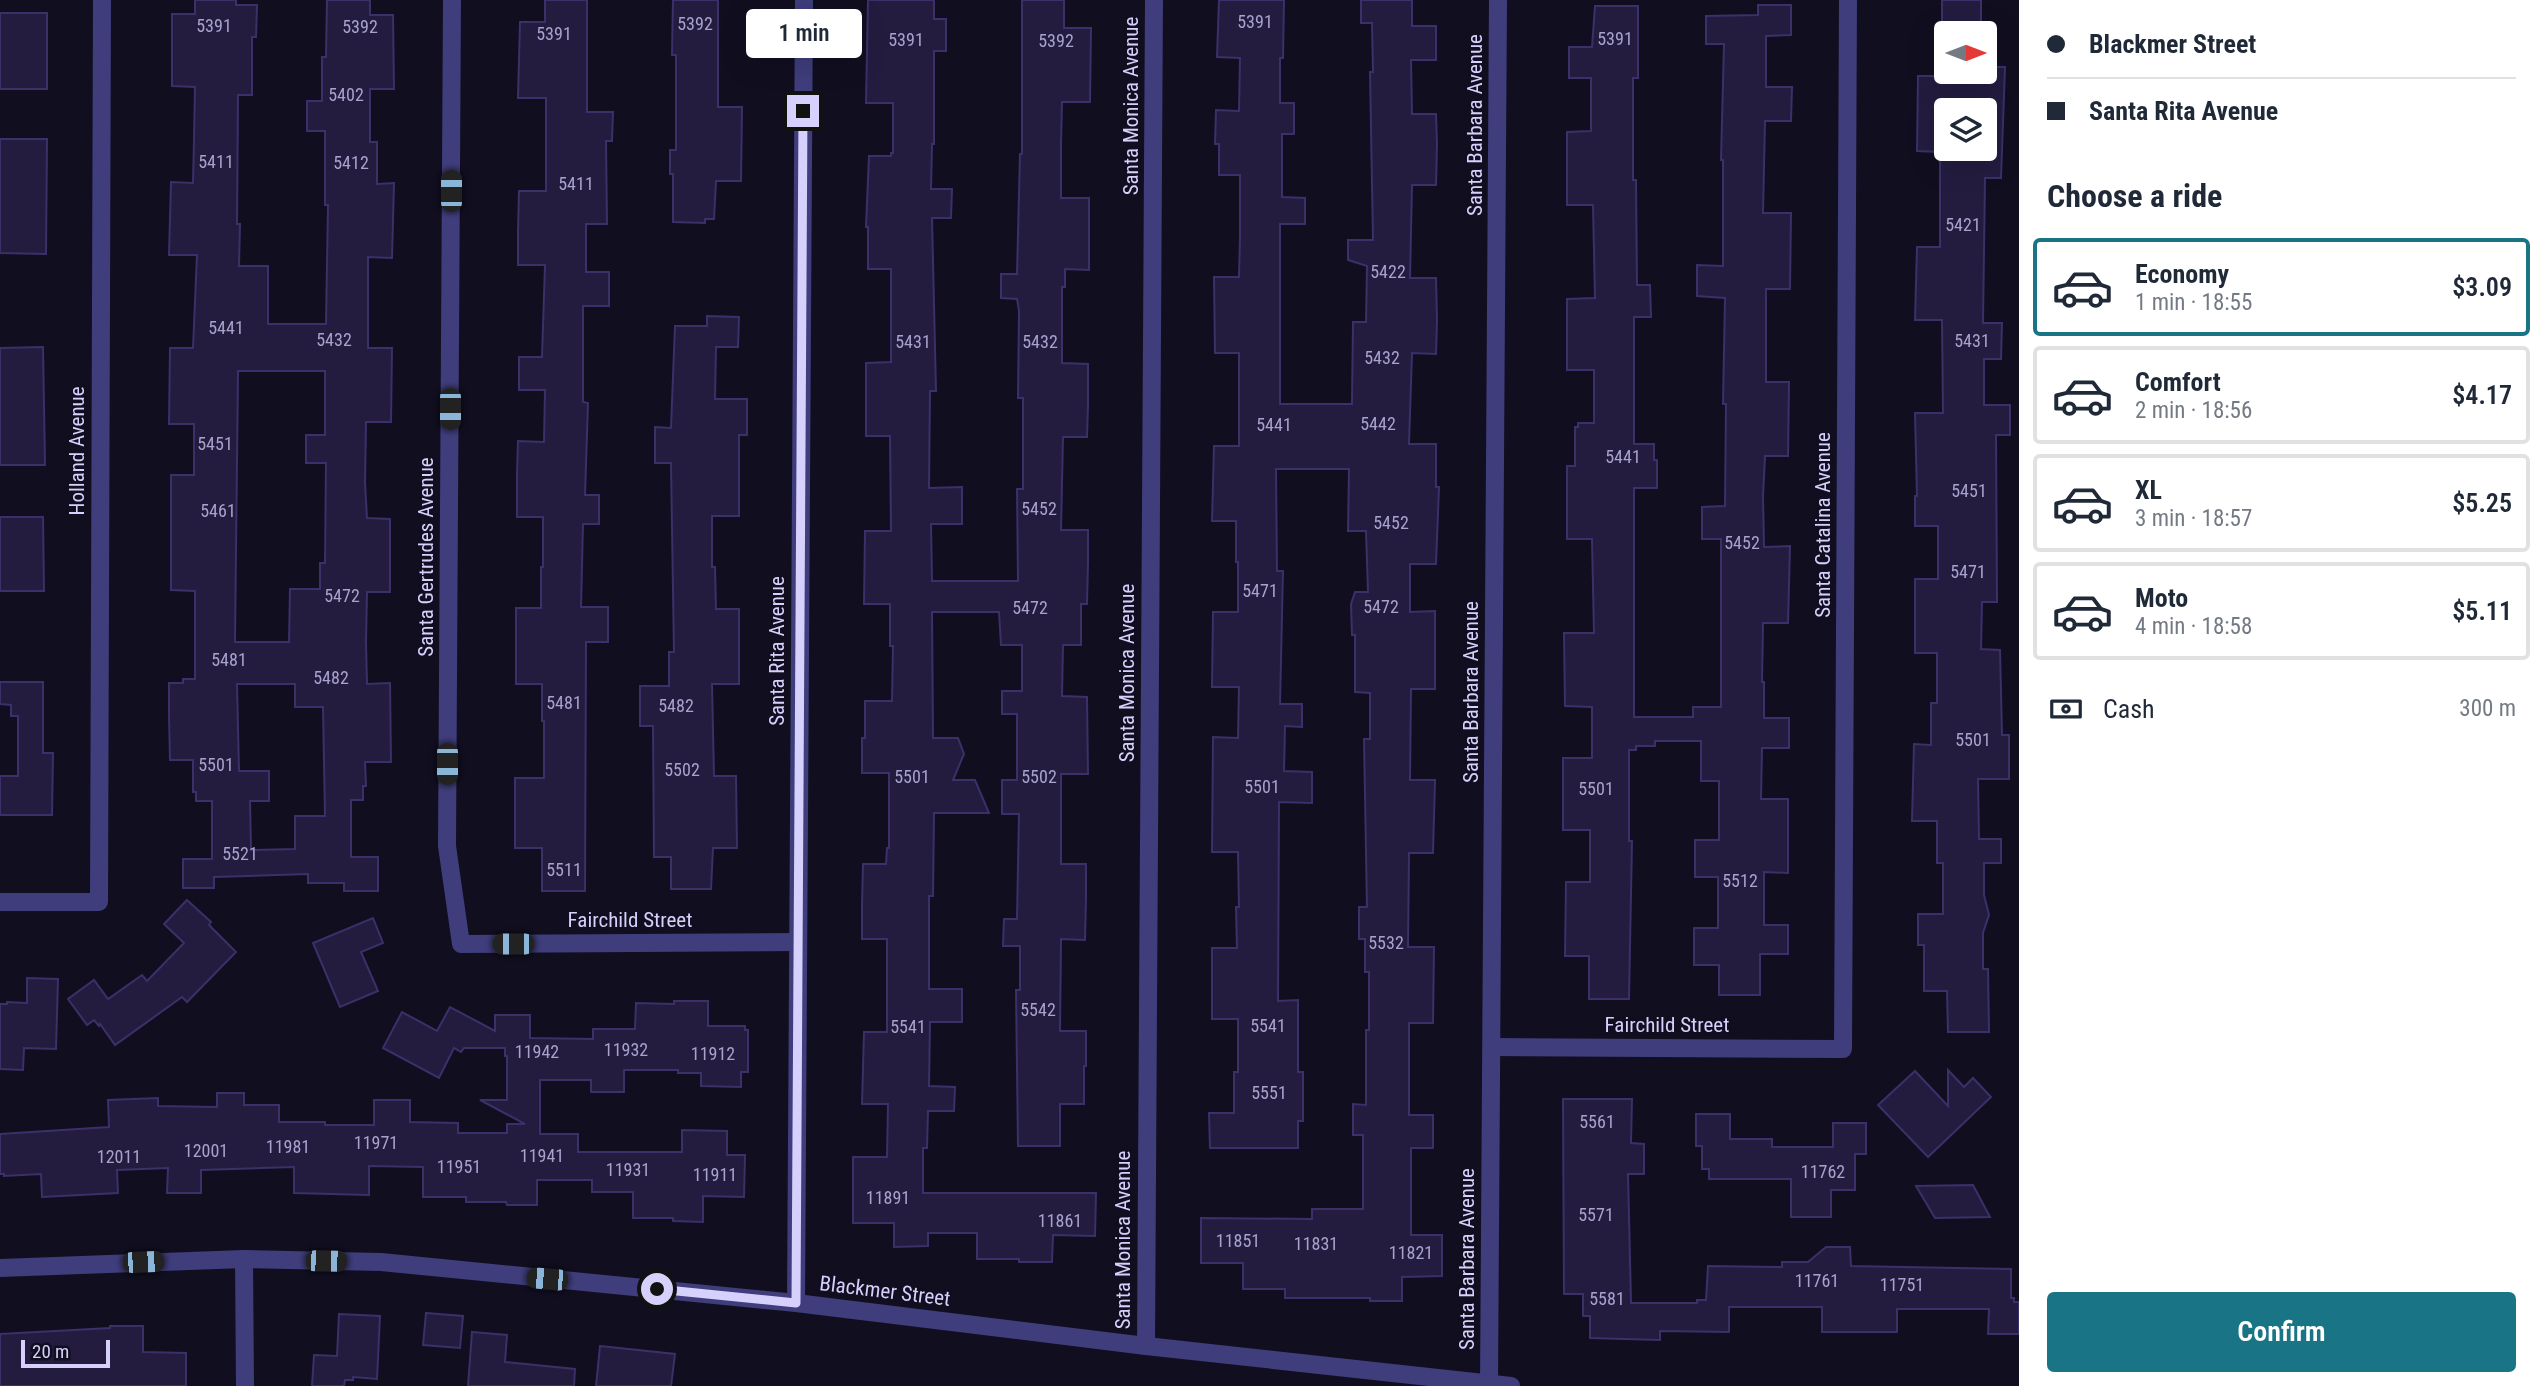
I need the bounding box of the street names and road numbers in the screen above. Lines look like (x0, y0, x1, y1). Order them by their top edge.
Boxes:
street label: Santa Monica Avenue (1119, 17, 1143, 195)
street label: Santa Barbara Avenue (1463, 34, 1487, 216)
street label: Holland Avenue (65, 386, 89, 516)
street label: Santa Catalina Avenue (1811, 432, 1835, 618)
street label: Santa Gertrudes Avenue (414, 457, 438, 657)
street label: Santa Rita Avenue (765, 576, 789, 726)
street label: Santa Monica Avenue (1115, 584, 1139, 762)
street label: Santa Barbara Avenue (1459, 601, 1483, 783)
street label: Fairchild Street (568, 908, 692, 932)
street label: Fairchild Street (1605, 1013, 1729, 1037)
street label: Santa Monica Avenue (1111, 1151, 1135, 1329)
street label: Santa Barbara Avenue (1455, 1168, 1479, 1350)
street label: Blackmer Street (818, 1271, 952, 1311)

